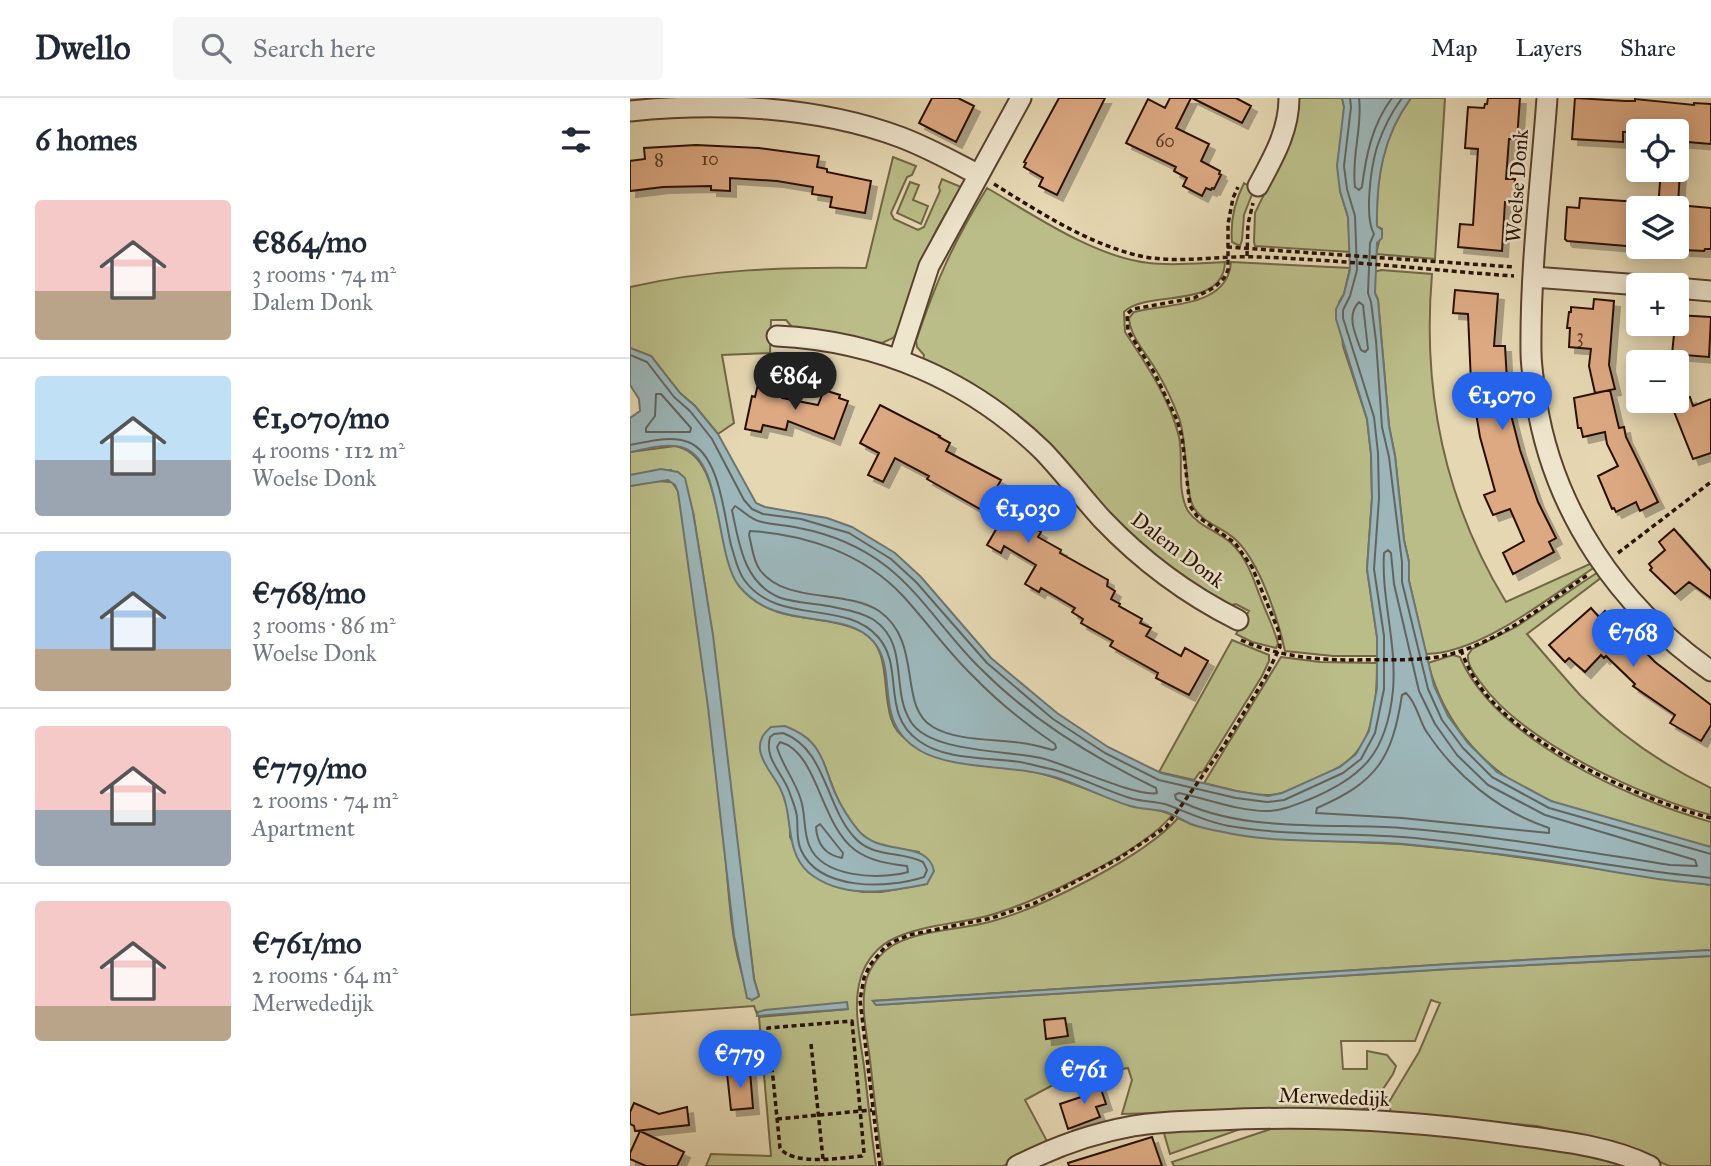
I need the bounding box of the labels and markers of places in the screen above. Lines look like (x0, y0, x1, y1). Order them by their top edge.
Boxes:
pin: €864 (754, 352, 836, 412)
pin: €1,070 (1445, 372, 1559, 432)
pin: €1,030 (971, 486, 1085, 545)
pin: €768 (1592, 610, 1674, 669)
pin: €779 (699, 1030, 781, 1090)
pin: €761 (1043, 1046, 1125, 1106)

